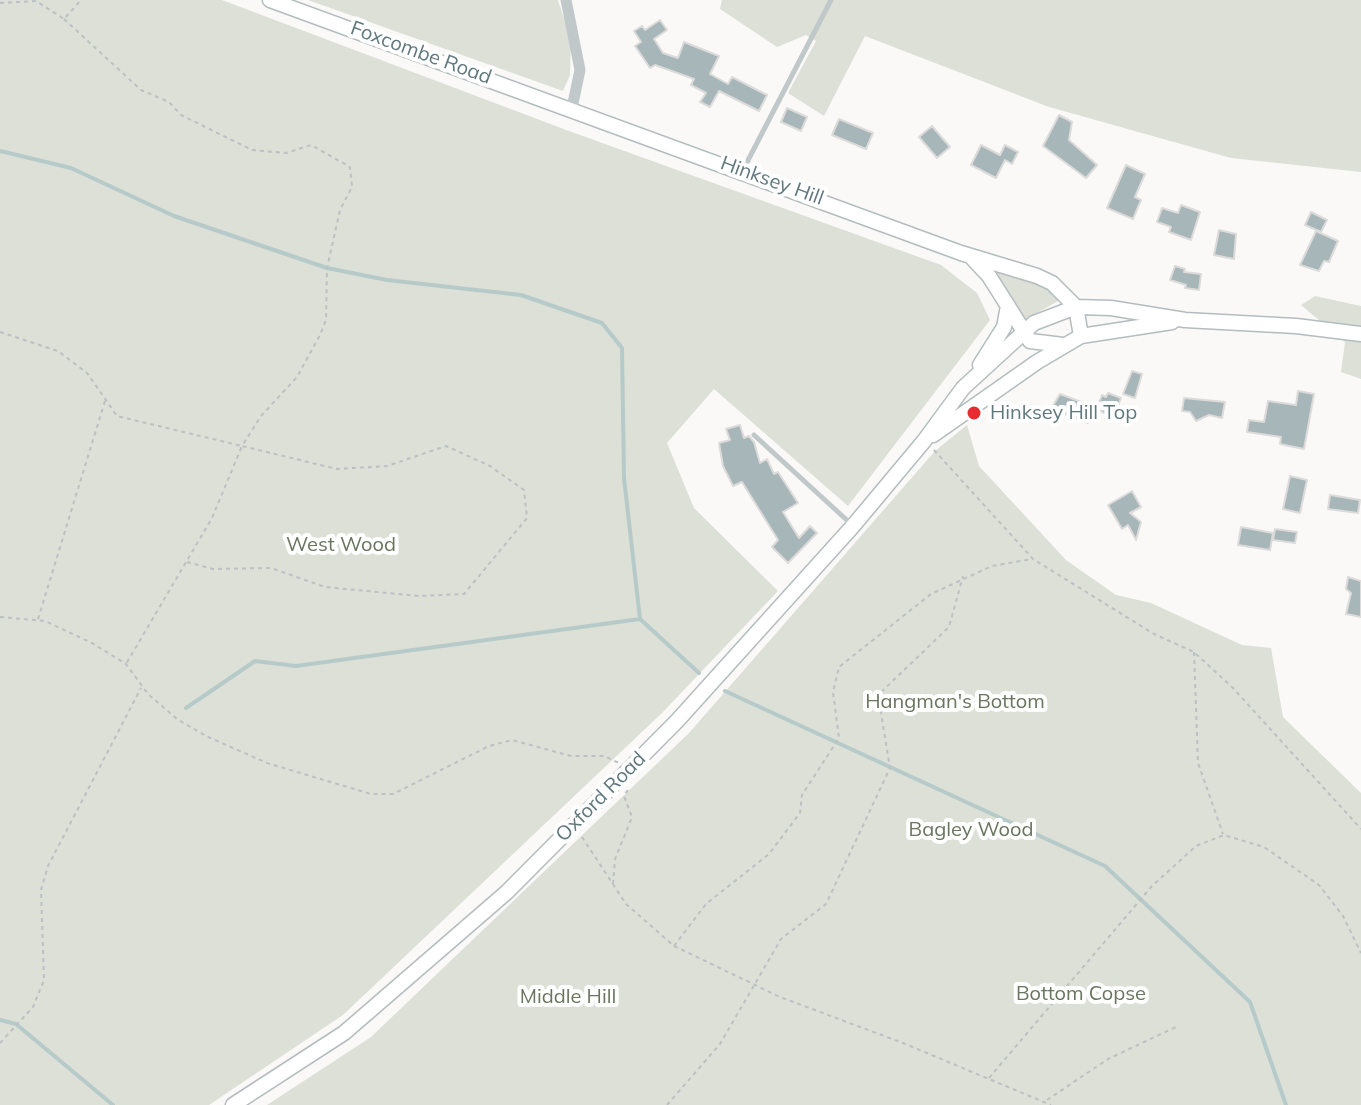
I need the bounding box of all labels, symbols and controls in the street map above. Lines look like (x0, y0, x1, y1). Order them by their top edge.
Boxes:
street label: Foxcombe Road (347, 16, 495, 90)
street label: Hinksey Hill (717, 151, 827, 211)
place label: Hinksey Hill Top (990, 401, 1137, 425)
marker: Hinksey Hill Top (965, 404, 983, 422)
park label: West Wood (286, 533, 396, 557)
park label: Hangman's Bottom (865, 690, 1045, 714)
street label: Oxford Road (551, 747, 651, 847)
park label: Bagley Wood (909, 818, 1033, 842)
park label: Bottom Copse (1016, 982, 1146, 1006)
park label: Middle Hill (520, 985, 616, 1009)

